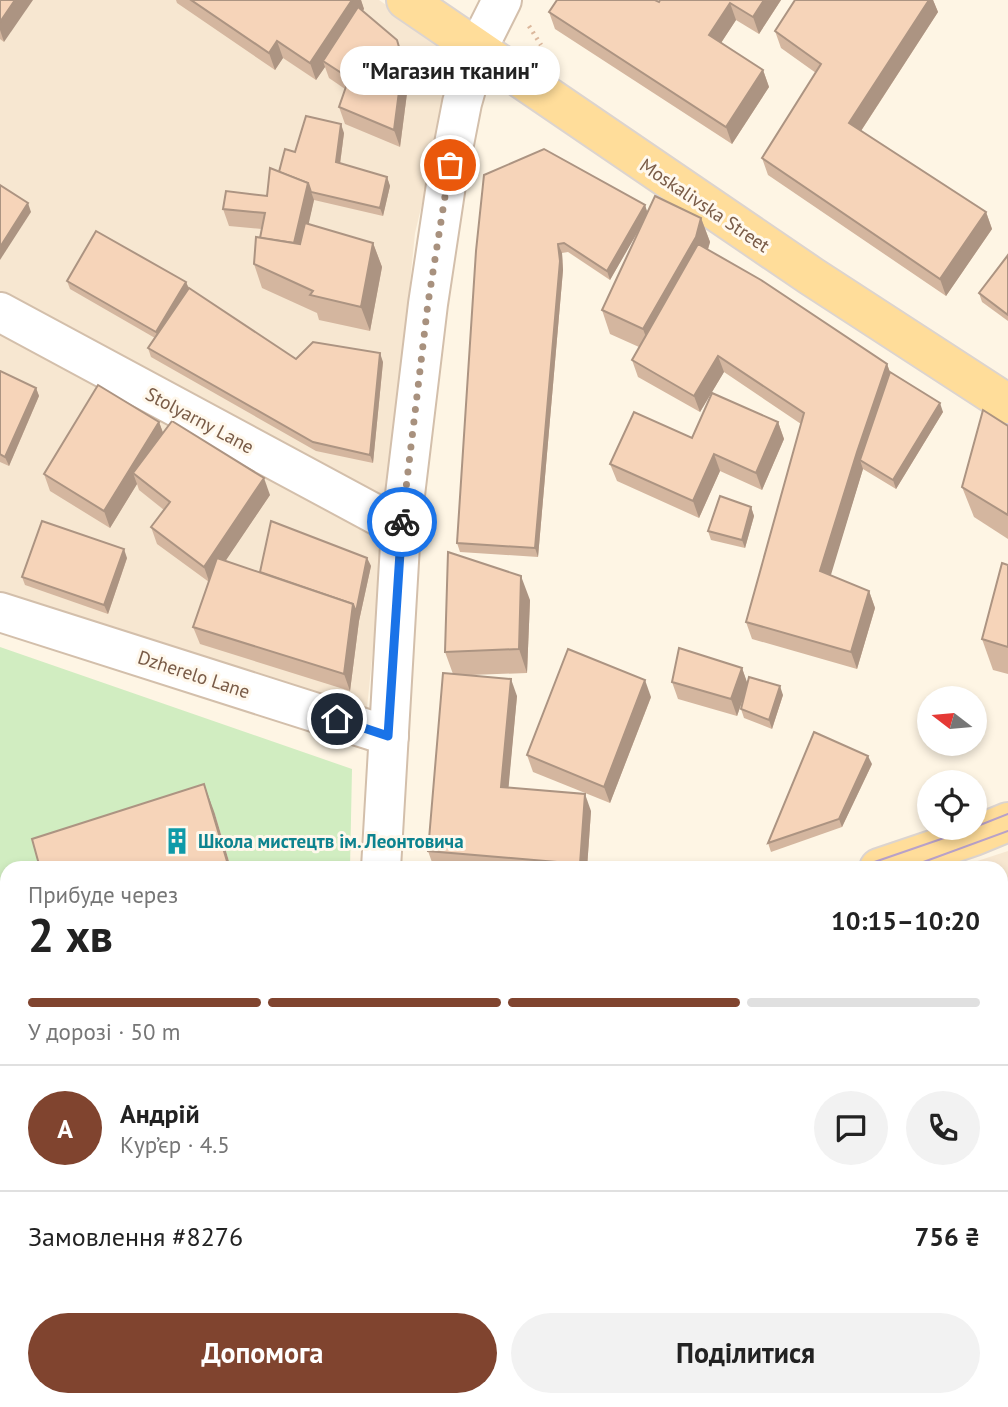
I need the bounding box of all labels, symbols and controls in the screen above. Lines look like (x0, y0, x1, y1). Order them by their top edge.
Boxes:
callout: "Магазин тканин" (340, 46, 560, 95)
text: "Магазин тканин" (361, 56, 539, 85)
pin (420, 135, 480, 195)
icon: bag (431, 146, 469, 184)
street label: Moskalivska Street (635, 153, 775, 258)
street label: Stolyarny Lane (142, 381, 258, 459)
courier (367, 487, 437, 557)
icon: bike (383, 503, 421, 541)
street label: Dzherelo Lane (135, 645, 253, 703)
north arrow (917, 686, 987, 756)
map controls (917, 686, 987, 840)
pin (307, 689, 367, 749)
icon: home (318, 700, 356, 738)
button: locate (917, 770, 987, 840)
building icon: Школа мистецтв ім. Леонтовича (162, 826, 192, 856)
place label: Школа мистецтв ім. Леонтовича (198, 829, 464, 853)
text: Прибуде через (28, 880, 178, 909)
text: 10:15–10:20 (831, 904, 980, 937)
text: 2 хв (28, 905, 113, 965)
text: У дорозі · 50 m (28, 1017, 180, 1046)
button: chat (814, 1091, 888, 1165)
button: phone (906, 1091, 980, 1165)
text: Андрій (120, 1097, 200, 1130)
text: А (57, 1112, 73, 1145)
text: Кур’єр · 4.5 (120, 1130, 230, 1159)
text: Замовлення #8276 (28, 1220, 243, 1253)
text: 756 ₴ (914, 1220, 980, 1253)
button: Допомога (28, 1313, 497, 1393)
button: Поділитися (511, 1313, 980, 1393)

